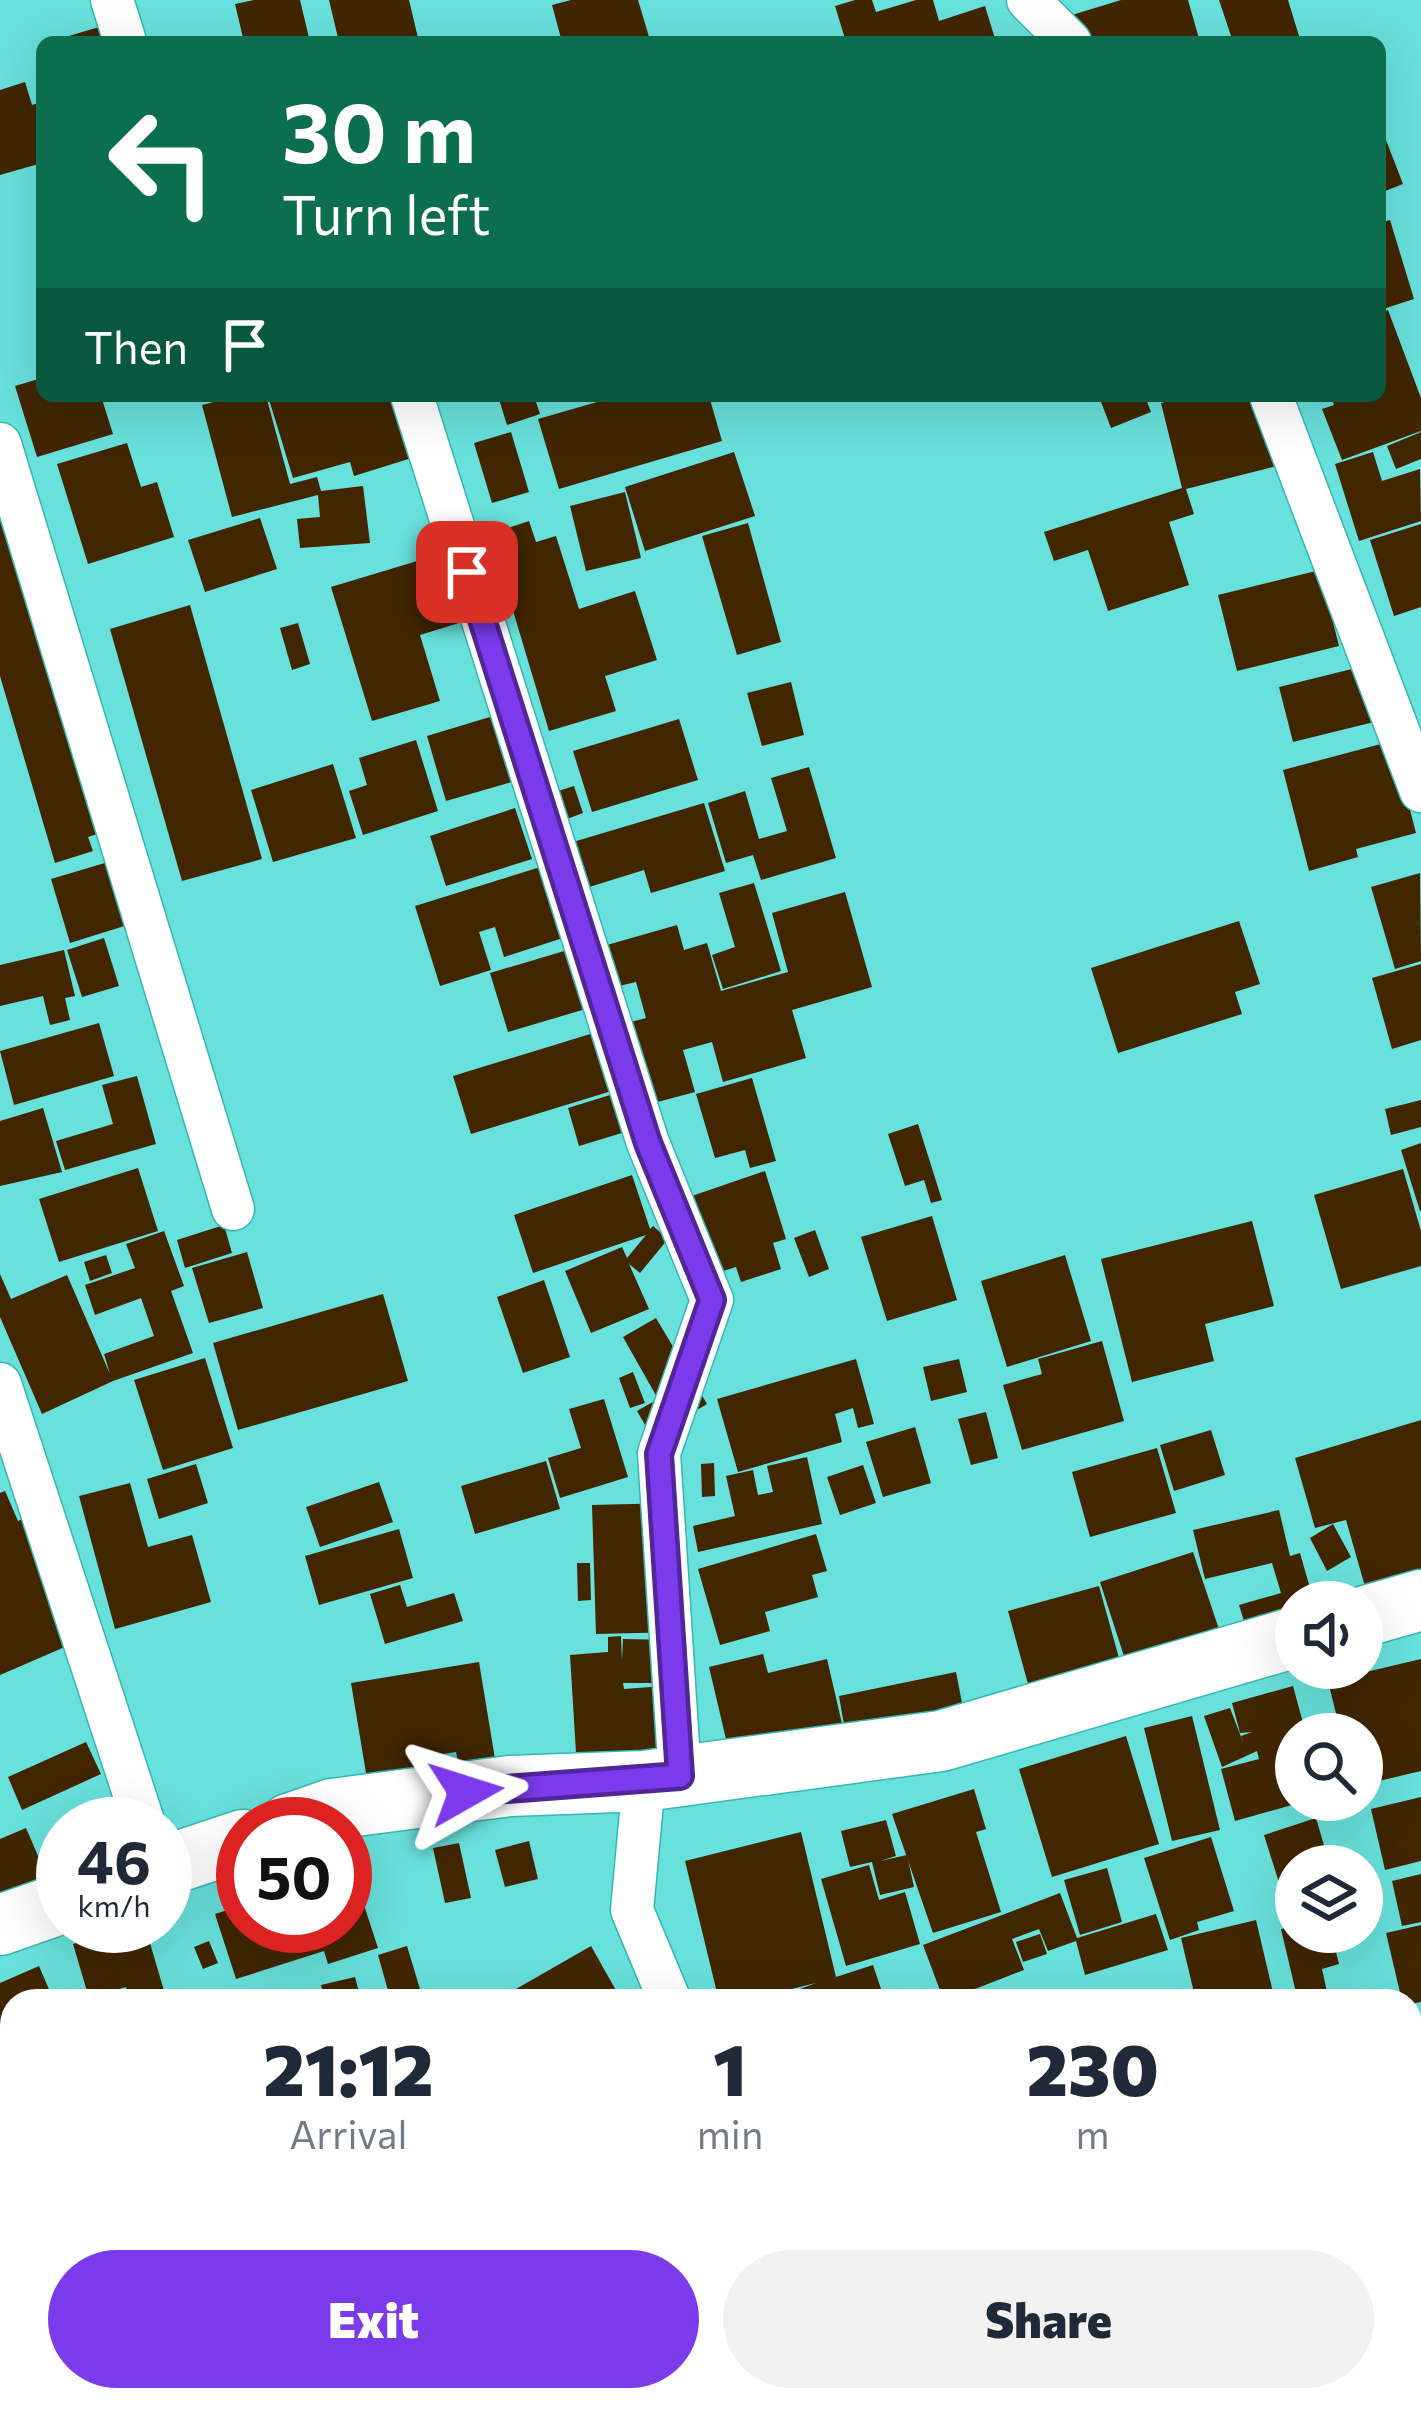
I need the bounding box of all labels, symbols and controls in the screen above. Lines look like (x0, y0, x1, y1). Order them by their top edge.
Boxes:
text: 30 m (282, 78, 476, 180)
icon: left (84, 84, 240, 240)
text: Turn left (282, 180, 490, 246)
icon: arrive (212, 312, 278, 378)
text: Then (84, 318, 188, 373)
pin (416, 521, 518, 623)
icon: arrive (434, 539, 500, 605)
map controls (1275, 1581, 1383, 1953)
button: sound (1275, 1581, 1383, 1689)
button: search (1275, 1713, 1383, 1821)
position arrow (403, 1729, 529, 1855)
speed limit sign: 50 (216, 1797, 372, 1953)
text: 46 (77, 1823, 151, 1896)
button: layers (1275, 1845, 1383, 1953)
text: km/h (78, 1886, 150, 1923)
text: 21:12 (263, 2023, 434, 2111)
text: 1 (713, 2023, 747, 2111)
text: 230 (1026, 2023, 1159, 2111)
text: Arrival (289, 2109, 407, 2157)
text: min (697, 2109, 763, 2157)
text: m (1076, 2109, 1110, 2157)
button: Exit (48, 2250, 699, 2388)
button: Share (723, 2250, 1374, 2388)

